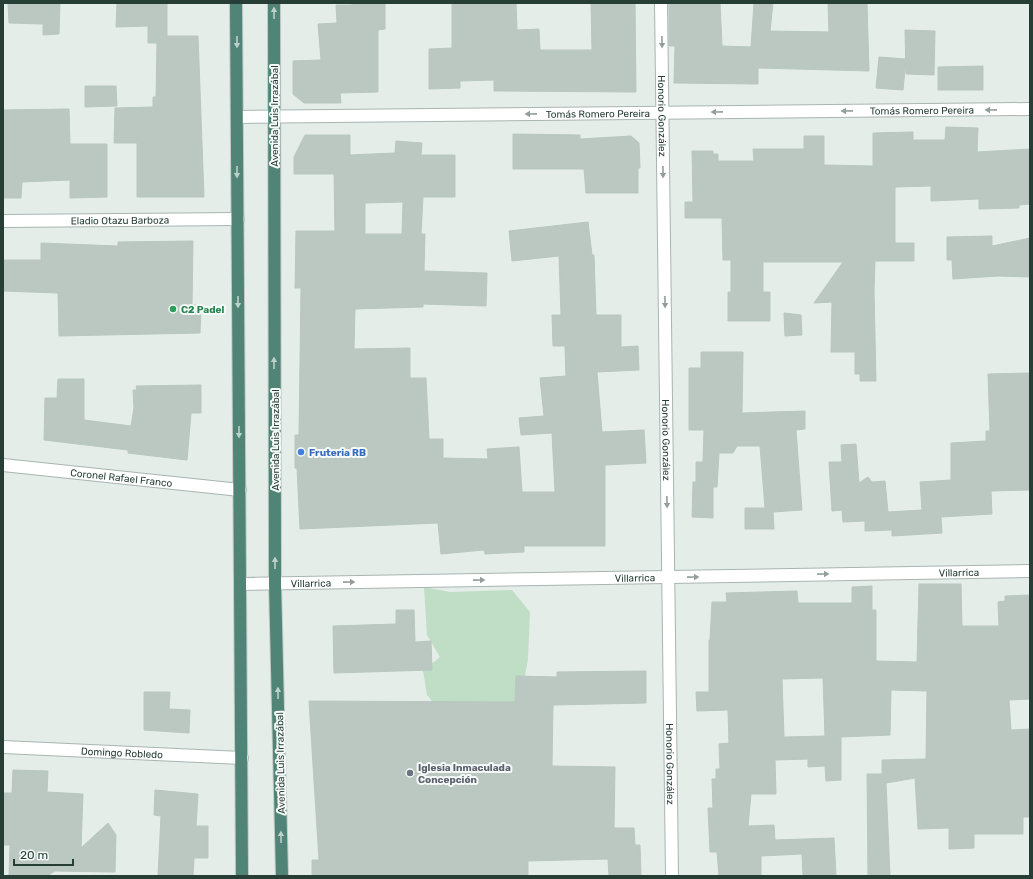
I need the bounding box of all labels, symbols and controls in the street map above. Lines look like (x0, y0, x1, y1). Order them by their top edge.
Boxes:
one-way arrow (271, 6, 277, 19)
one-way arrow (234, 36, 240, 49)
one-way arrow (658, 36, 665, 48)
street label: Avenida Luis Irrazábal (269, 65, 281, 167)
street label: Honorio González (655, 75, 668, 157)
street label: Tomás Romero Pereira (870, 105, 974, 118)
one-way arrow (984, 107, 997, 113)
street label: Tomás Romero Pereira (546, 108, 650, 121)
one-way arrow (840, 108, 853, 114)
one-way arrow (711, 109, 723, 116)
one-way arrow (524, 111, 537, 117)
one-way arrow (234, 166, 241, 178)
one-way arrow (660, 166, 666, 179)
street label: Eladio Otazu Barboza (71, 215, 169, 227)
one-way arrow (235, 296, 241, 309)
one-way arrow (661, 296, 668, 308)
marker: C2 Padel (168, 304, 178, 314)
place label: C2 Padel (181, 304, 224, 316)
one-way arrow (271, 356, 277, 369)
street label: Avenida Luis Irrazábal (270, 389, 282, 491)
street label: Honorio González (659, 399, 672, 481)
one-way arrow (236, 426, 242, 439)
marker: Fruteria RB (296, 447, 306, 457)
place label: Fruteria RB (309, 447, 366, 459)
street label: Coronel Rafael Franco (70, 467, 173, 490)
one-way arrow (664, 496, 670, 509)
one-way arrow (272, 556, 278, 569)
street label: Villarrica (939, 567, 979, 580)
one-way arrow (817, 571, 829, 578)
street label: Villarrica (615, 572, 655, 585)
one-way arrow (687, 573, 699, 580)
street label: Villarrica (291, 577, 331, 590)
one-way arrow (473, 577, 486, 583)
one-way arrow (343, 579, 356, 585)
one-way arrow (275, 686, 281, 699)
street label: Avenida Luis Irrazábal (274, 712, 288, 814)
street label: Honorio González (663, 723, 676, 805)
street label: Domingo Robledo (81, 746, 163, 761)
place label: Iglesia Inmaculada Concepción (418, 762, 511, 786)
marker: Iglesia Inmaculada Concepción (405, 768, 415, 778)
one-way arrow (278, 831, 285, 843)
scale bar (14, 841, 73, 867)
text: 20 m (20, 848, 48, 862)

